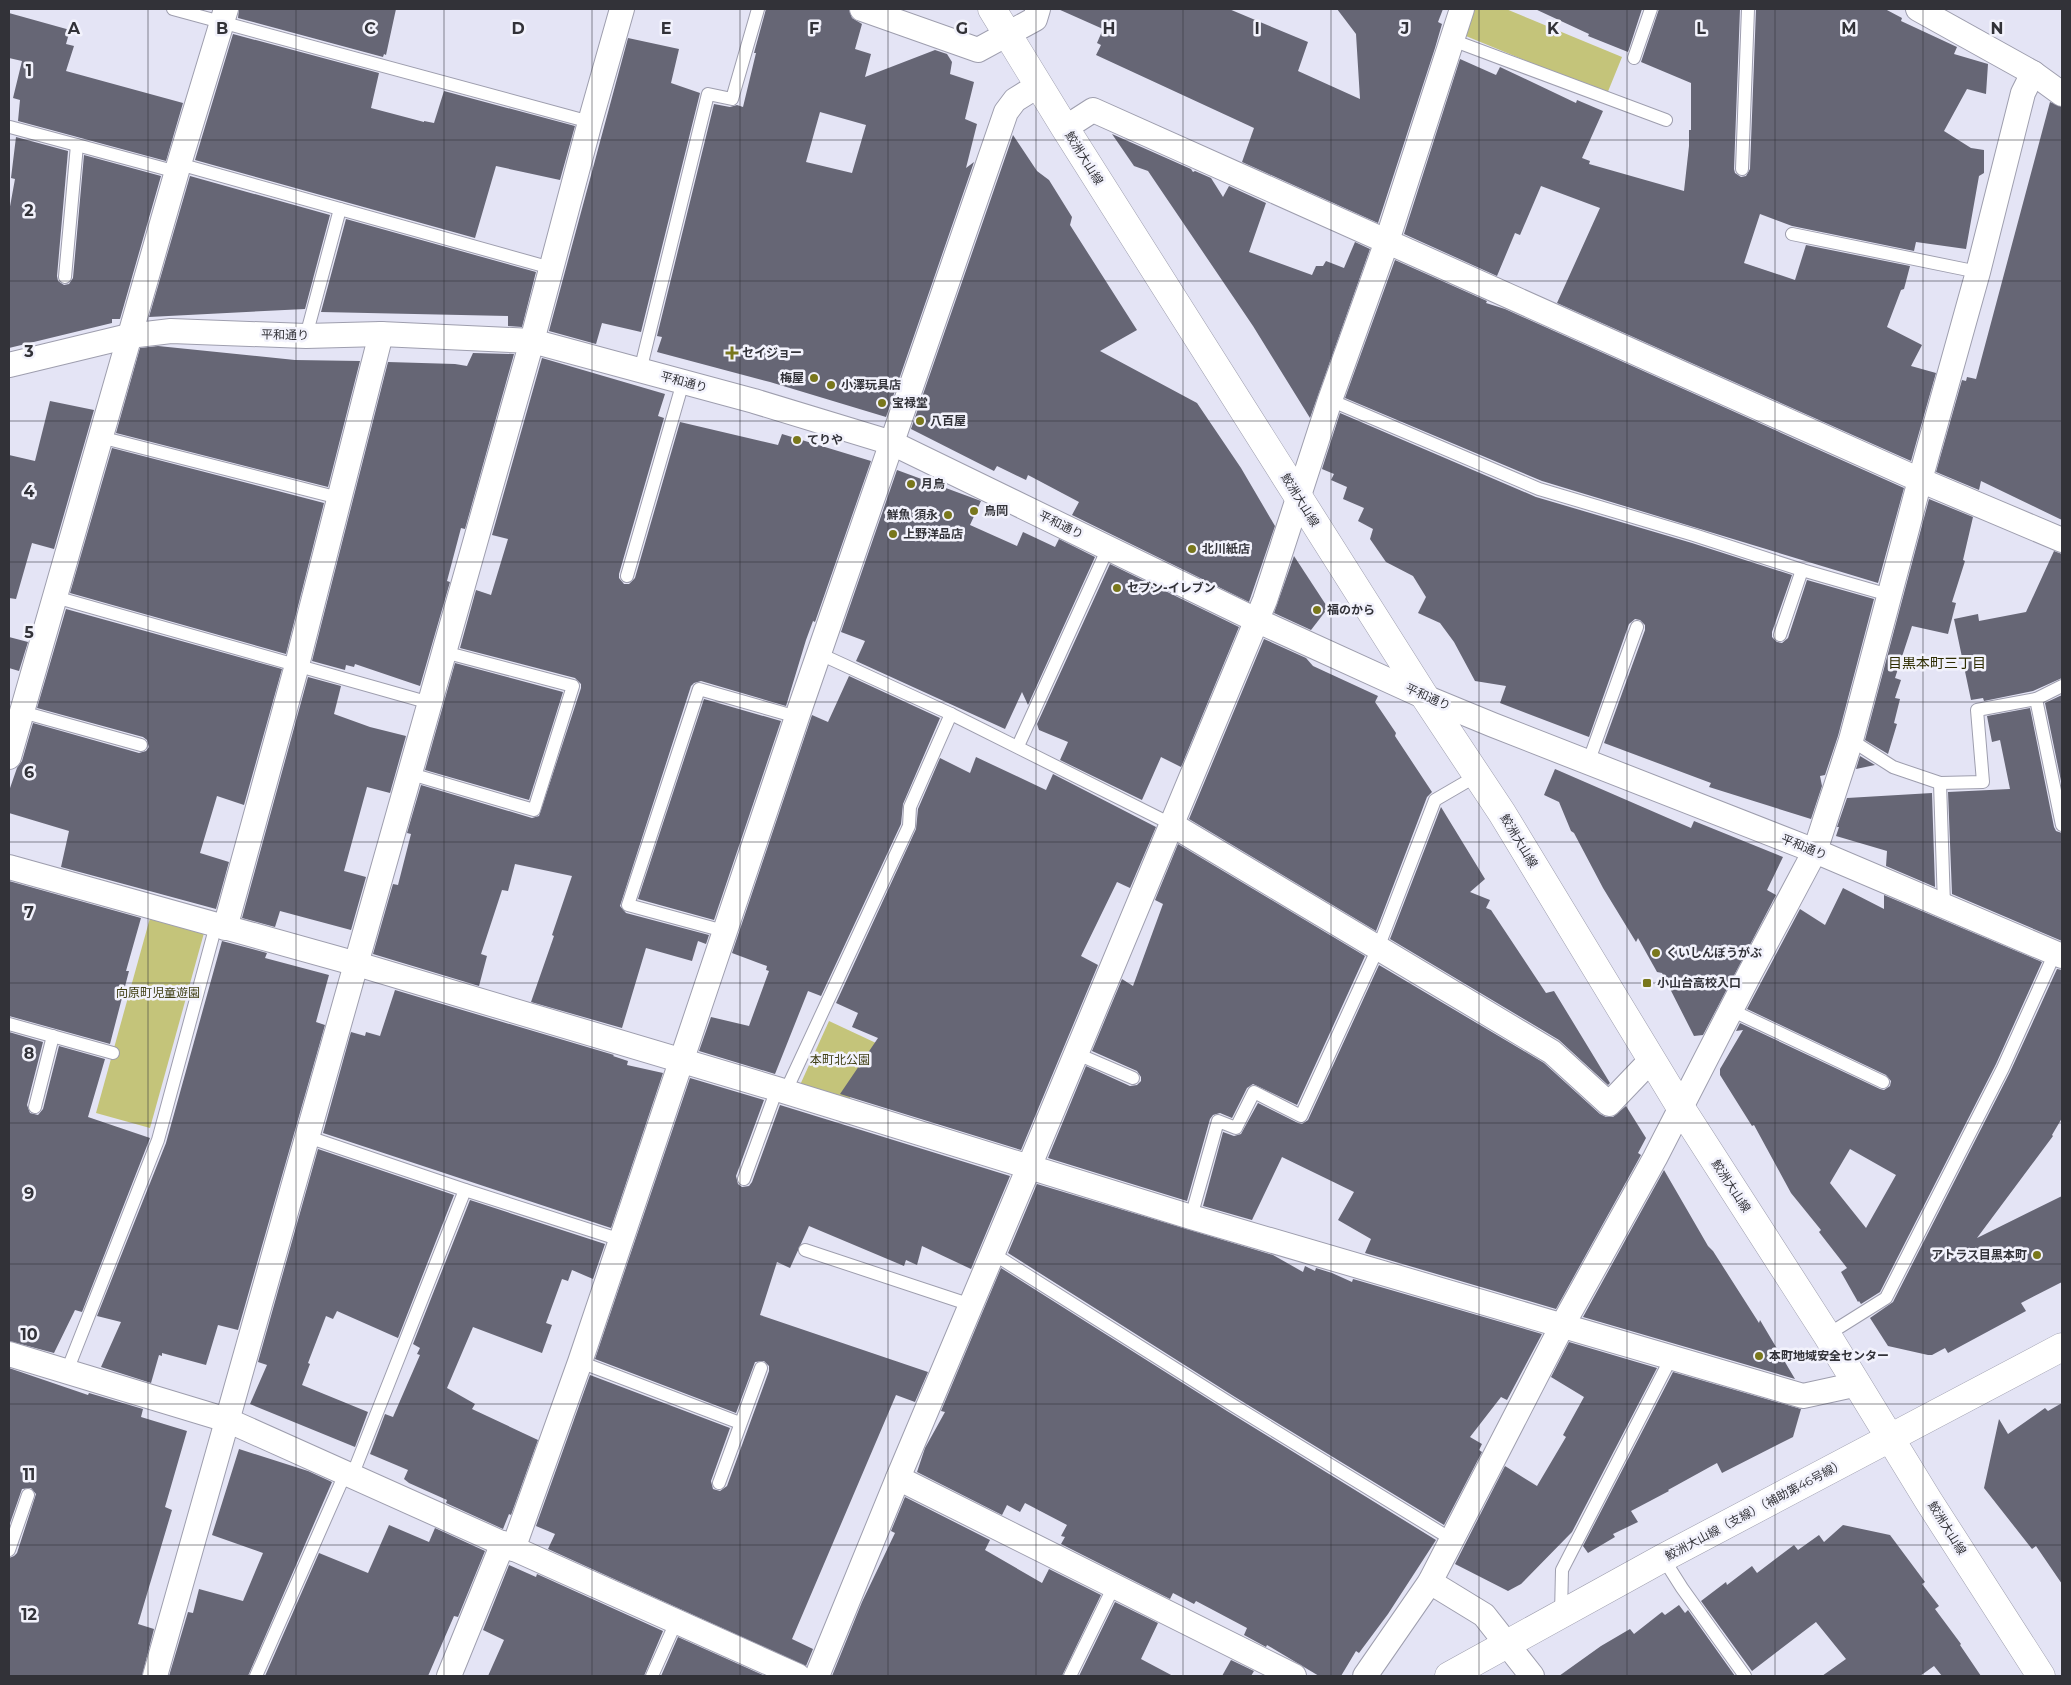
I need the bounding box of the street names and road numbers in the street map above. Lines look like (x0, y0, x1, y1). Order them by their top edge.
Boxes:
street label: 鮫洲大山線 (1062, 128, 1107, 187)
street label: 平和通り (261, 327, 309, 342)
street label: 平和通り (659, 368, 709, 395)
street label: 鮫洲大山線 (1278, 470, 1323, 529)
street label: 平和通り (1036, 507, 1086, 542)
street label: 平和通り (1403, 680, 1453, 713)
street label: 鮫洲大山線 (1498, 811, 1541, 870)
street label: 平和通り (1779, 831, 1829, 862)
street label: 鮫洲大山線 (1709, 1156, 1754, 1215)
street label: 鮫洲大山線（支線）（補助第46号線） (1662, 1456, 1847, 1563)
street label: 鮫洲大山線 (1925, 1498, 1970, 1557)

